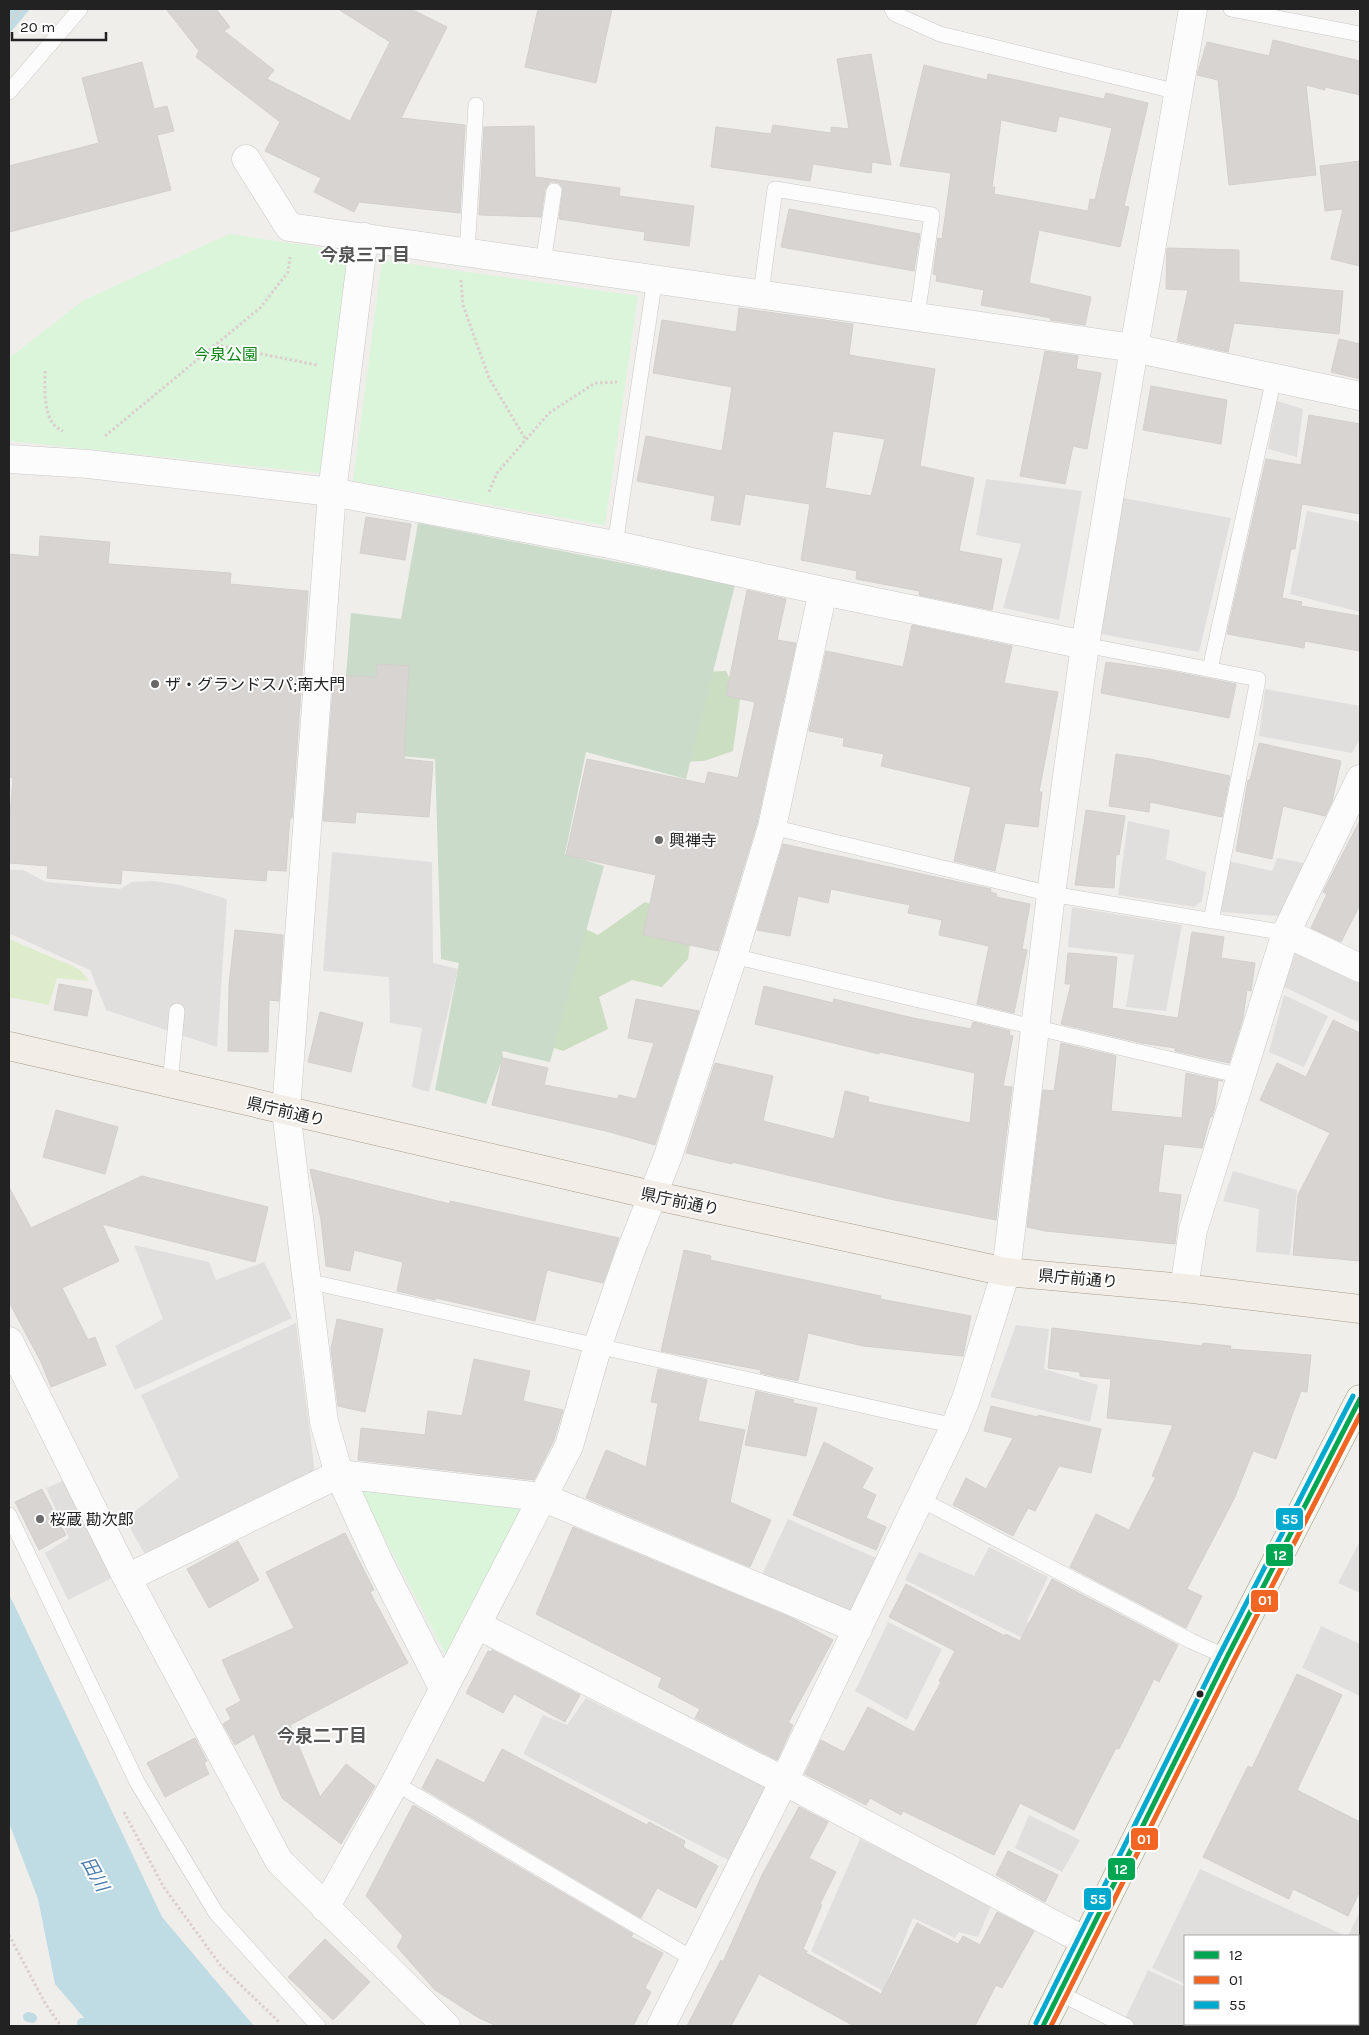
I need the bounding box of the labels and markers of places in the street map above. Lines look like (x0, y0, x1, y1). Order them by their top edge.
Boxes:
place label: ザ・グランドスパ;南大門 (165, 675, 345, 694)
marker: ザ・グランドスパ;南大門 (149, 678, 161, 690)
place label: 興禅寺 (669, 831, 717, 850)
marker: 興禅寺 (653, 834, 665, 846)
place label: 桜蔵 勘次郎 (50, 1510, 134, 1529)
marker: 桜蔵 勘次郎 (34, 1513, 46, 1525)
unlabelled marker (1195, 1689, 1205, 1699)

